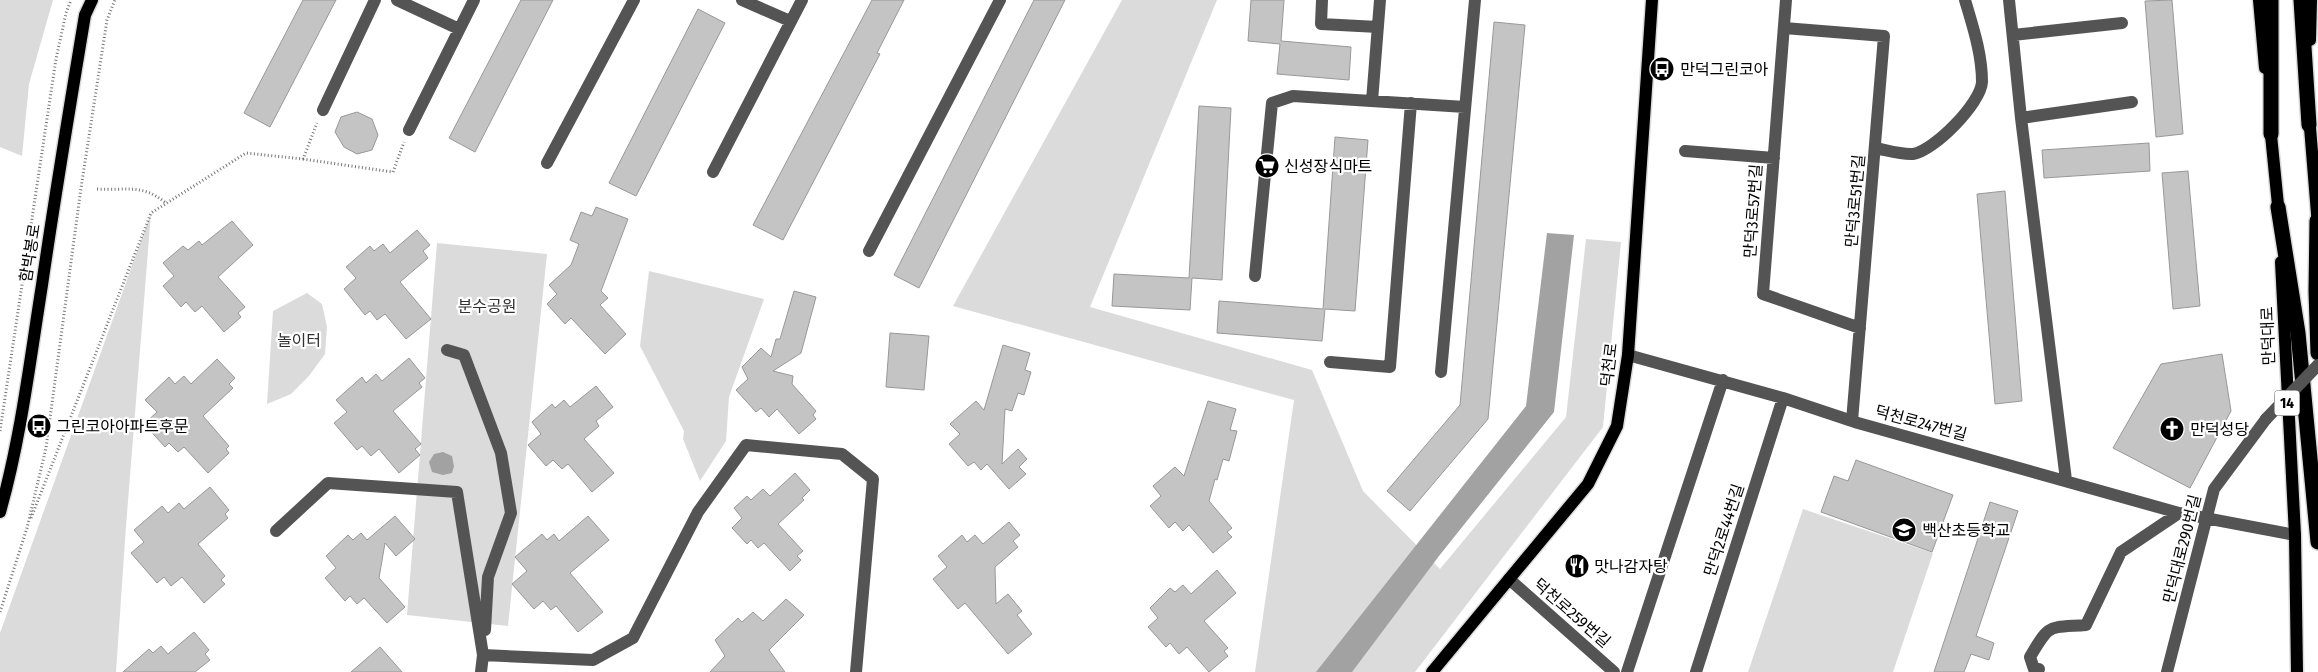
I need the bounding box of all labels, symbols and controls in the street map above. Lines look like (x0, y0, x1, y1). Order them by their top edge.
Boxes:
bus stop icon: 만덕그린코아 (1649, 56, 1675, 82)
place label: 만덕그린코아 (1680, 60, 1769, 79)
supermarket icon: 신성장식마트 (1254, 153, 1280, 179)
street label: 만덕3로51번길 (1841, 154, 1869, 248)
place label: 신성장식마트 (1284, 157, 1372, 176)
street label: 만덕3로57번길 (1740, 163, 1766, 259)
street label: 함박봉로 (16, 222, 44, 284)
park label: 분수공원 (458, 297, 516, 316)
street label: 만덕대로 (2257, 306, 2279, 366)
park label: 놀이터 (277, 331, 321, 350)
street label: 덕천로 (1597, 342, 1621, 388)
road number: 14 (2274, 390, 2300, 416)
street label: 덕천로247번길 (1873, 402, 1969, 444)
bus stop icon: 그린코아아파트후문 (26, 413, 52, 439)
church icon: 만덕성당 (2159, 416, 2185, 442)
place label: 그린코아아파트후문 (56, 417, 189, 436)
place label: 만덕성당 (2190, 420, 2249, 439)
street label: 만덕2로44번길 (1700, 481, 1748, 579)
street label: 만덕대로290번길 (2159, 493, 2205, 605)
school or university icon: 백산초등학교 (1891, 517, 1917, 543)
place label: 백산초등학교 (1922, 521, 2010, 540)
restaurant icon: 맛나감자탕 (1564, 553, 1590, 579)
place label: 맛나감자탕 (1594, 557, 1668, 576)
street label: 덕천로259번길 (1530, 574, 1614, 652)

